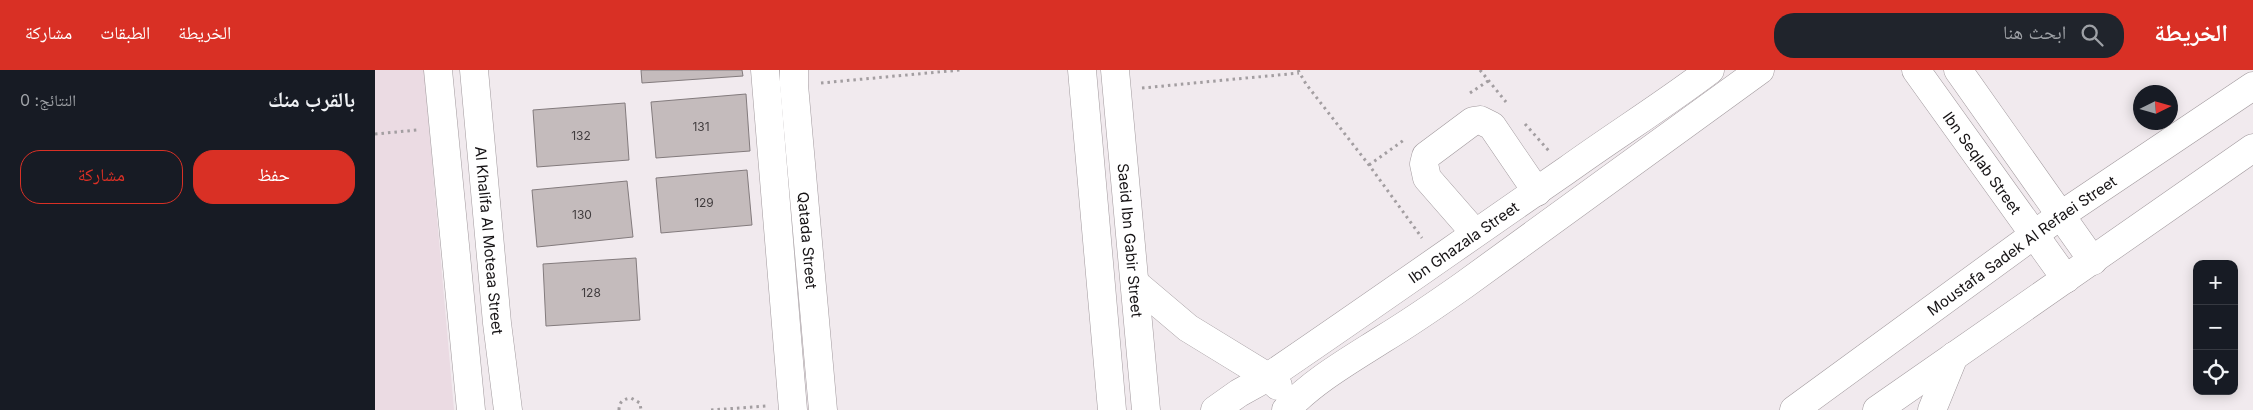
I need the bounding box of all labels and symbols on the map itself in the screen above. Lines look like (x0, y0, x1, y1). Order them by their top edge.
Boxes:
north arrow (2133, 85, 2178, 130)
street label: Ibn Seqlab Street (1939, 108, 2026, 218)
house number: 131 (692, 119, 710, 134)
house number: 132 (571, 128, 591, 143)
street label: Al Khalifa Al Moteaa Street (471, 145, 508, 336)
street label: Saeid Ibn Gabir Street (1114, 162, 1147, 318)
street label: Moustafa Sadek Al Refaei Street (1923, 171, 2120, 319)
street label: Qatada Street (794, 191, 822, 290)
house number: 129 (694, 195, 714, 210)
street label: Ibn Ghazala Street (1404, 197, 1522, 287)
house number: 130 (572, 207, 592, 222)
house number: 128 (581, 285, 601, 300)

